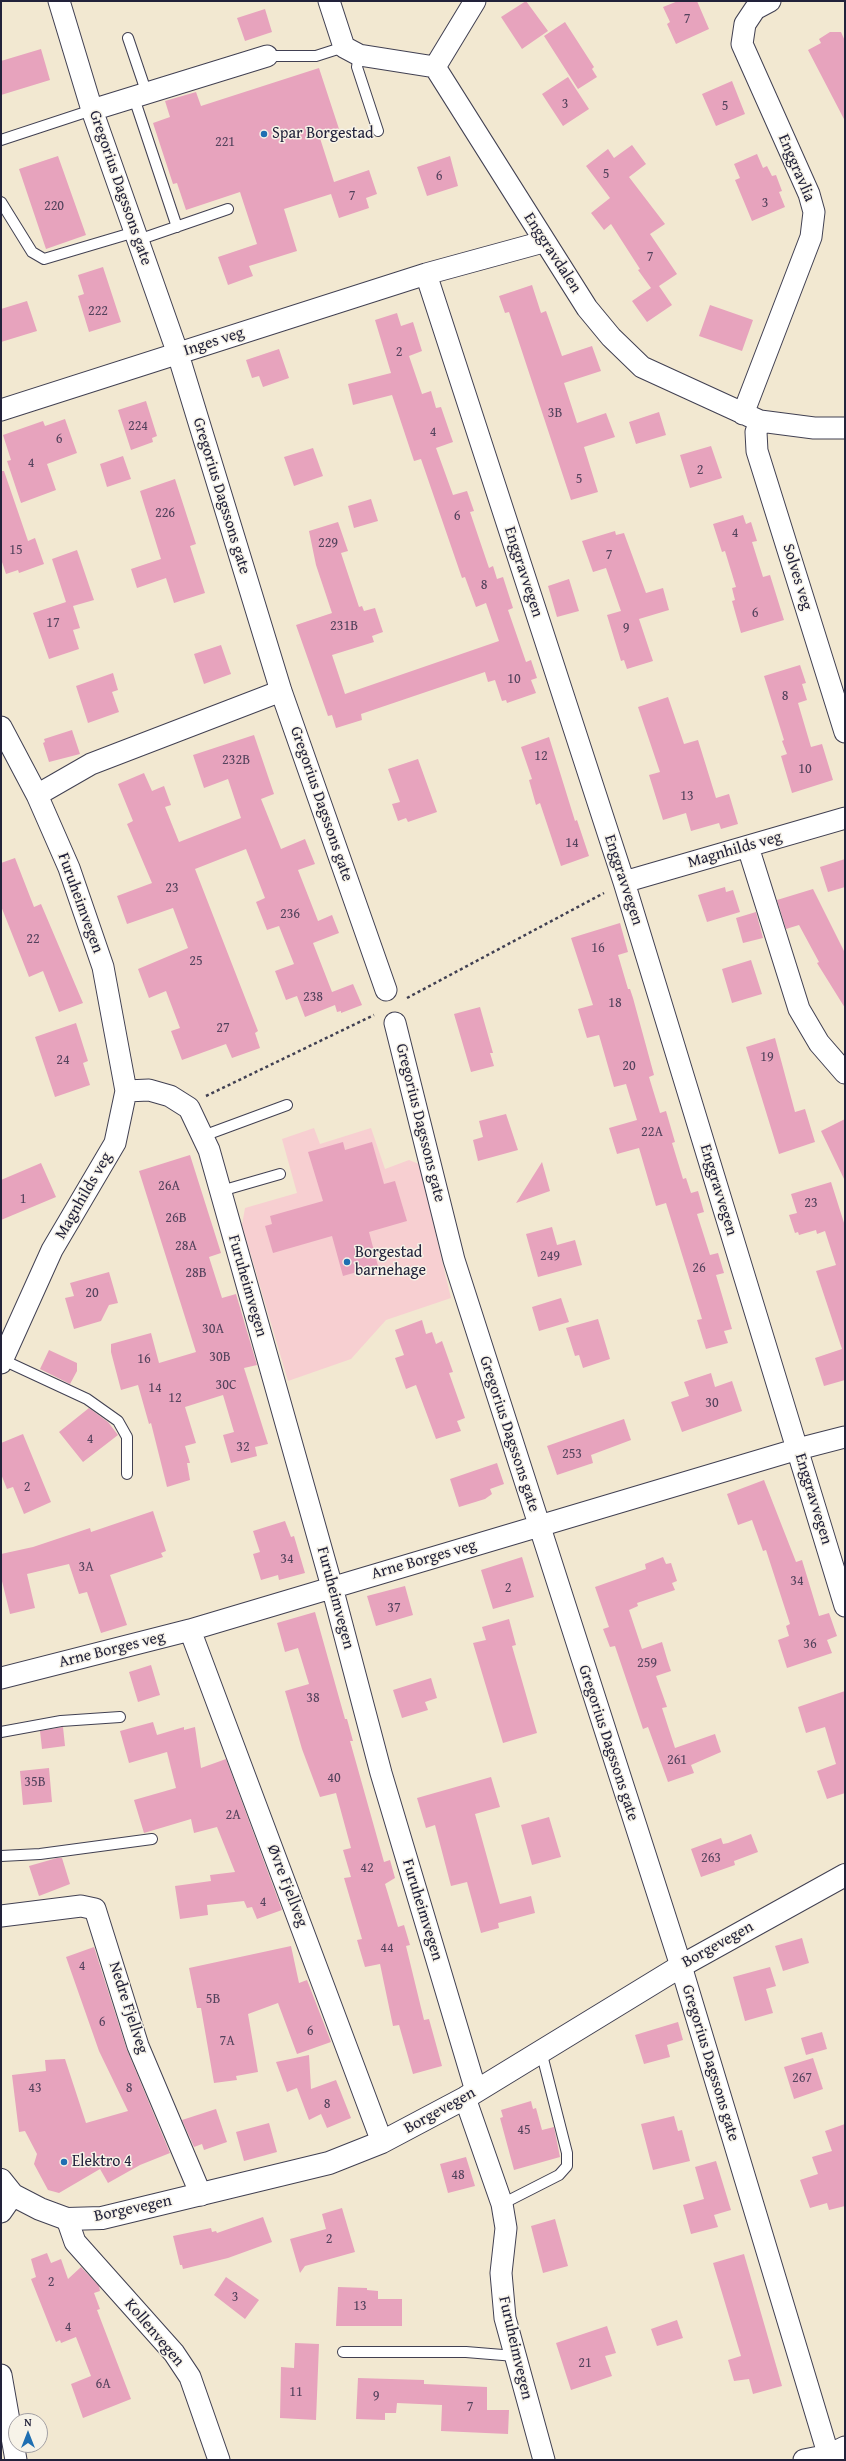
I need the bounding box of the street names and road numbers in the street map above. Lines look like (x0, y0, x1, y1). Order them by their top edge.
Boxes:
street label: Gregorius Dagssons gate (84, 108, 156, 268)
street label: Enggravlia (773, 131, 819, 205)
street label: Enggravdalen (519, 209, 585, 297)
street label: Inges veg (181, 323, 247, 361)
street label: Gregorius Dagssons gate (188, 415, 254, 577)
street label: Enggravvegen (499, 524, 547, 620)
street label: Solves veg (778, 541, 816, 613)
street label: Gregorius Dagssons gate (285, 724, 357, 884)
street label: Magnhilds veg (686, 827, 784, 873)
street label: Enggravvegen (599, 832, 647, 928)
street label: Furuheimvegen (53, 850, 107, 956)
street label: Gregorius Dagssons gate (391, 1042, 449, 1204)
street label: Enggravvegen (695, 1142, 741, 1238)
street label: Magnhilds veg (51, 1149, 117, 1243)
street label: Furuheimvegen (223, 1233, 271, 1339)
street label: Gregorius Dagssons gate (475, 1354, 543, 1514)
street label: Enggravvegen (790, 1451, 836, 1547)
street label: Arne Borges veg (369, 1536, 479, 1584)
street label: Furuheimvegen (312, 1545, 358, 1651)
street label: Arne Borges veg (57, 1628, 167, 1672)
street label: Gregorius Dagssons gate (574, 1663, 642, 1823)
street label: Øvre Fjellveg (262, 1842, 312, 1930)
street label: Furuheimvegen (397, 1857, 447, 1963)
street label: Borgevegen (679, 1917, 757, 1973)
street label: Nedre Fjellveg (104, 1960, 152, 2056)
street label: Gregorius Dagssons gate (677, 1982, 743, 2144)
street label: Borgevegen (401, 2083, 479, 2139)
street label: Borgevegen (92, 2191, 174, 2227)
street label: Kollenvegen (120, 2295, 188, 2371)
street label: Furuheimvegen (494, 2295, 536, 2401)

